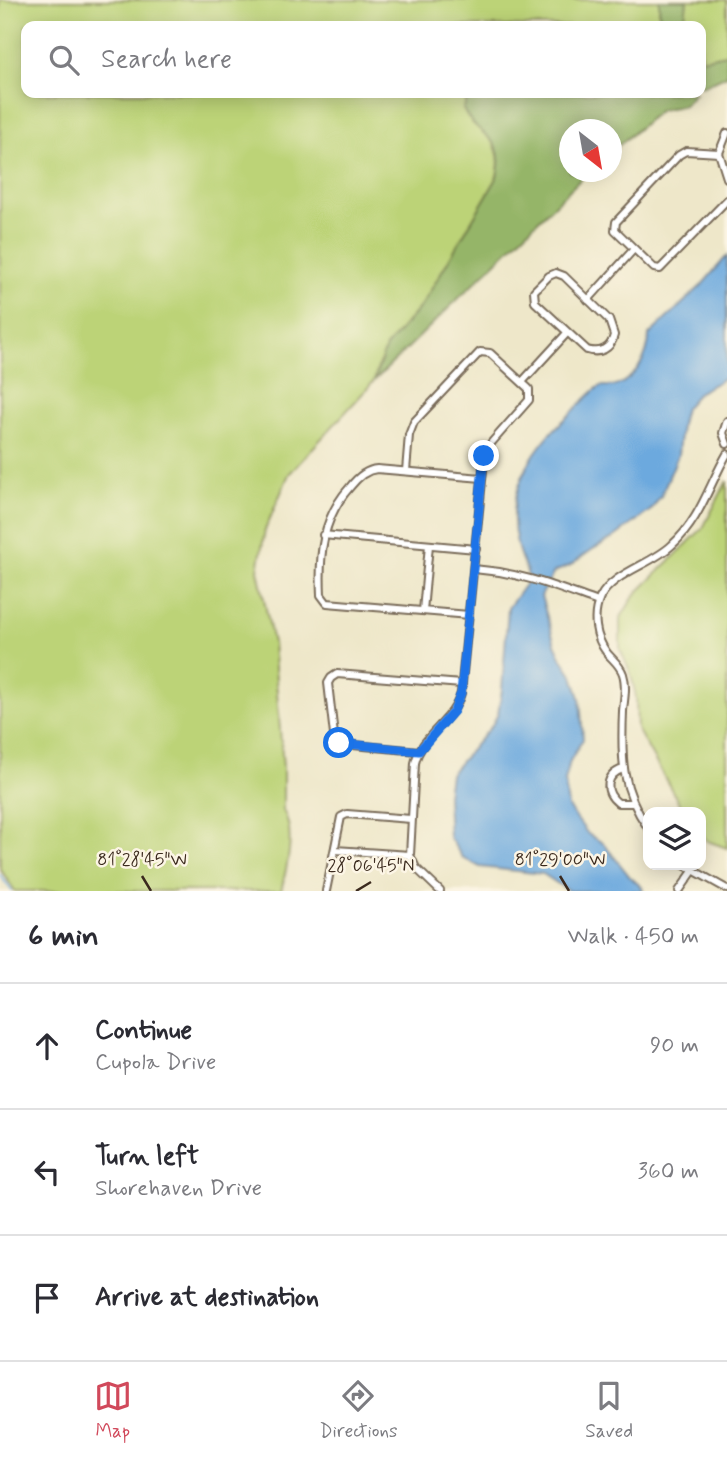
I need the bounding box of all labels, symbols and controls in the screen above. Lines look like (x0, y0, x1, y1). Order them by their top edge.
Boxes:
search box (21, 21, 706, 98)
icon: search (45, 41, 83, 79)
text: Search here (101, 43, 232, 77)
north arrow (559, 119, 622, 182)
route end (468, 440, 499, 471)
route start (323, 727, 354, 758)
map controls (643, 807, 706, 870)
button: layers (643, 807, 706, 870)
text: 81°28'45"W (97, 848, 187, 872)
text: 81°29'00"W (515, 848, 605, 872)
text: 28°06'45"N (327, 854, 415, 878)
text: 6 min (28, 917, 99, 956)
text: Walk · 450 m (568, 922, 699, 952)
text: Continue (95, 1014, 192, 1048)
icon: ahead (28, 1027, 66, 1065)
text: 90 m (650, 1031, 699, 1061)
text: Cupola Drive (95, 1048, 216, 1078)
text: Turn left (95, 1140, 199, 1174)
icon: left (28, 1153, 66, 1191)
text: 360 m (638, 1157, 699, 1187)
text: Shorehaven Drive (95, 1174, 262, 1204)
icon: arrive (28, 1279, 66, 1317)
text: Arrive at destination (95, 1281, 319, 1315)
tab: Map (94, 1377, 132, 1444)
tab: Directions (319, 1377, 398, 1444)
tab: Saved (585, 1377, 633, 1444)

